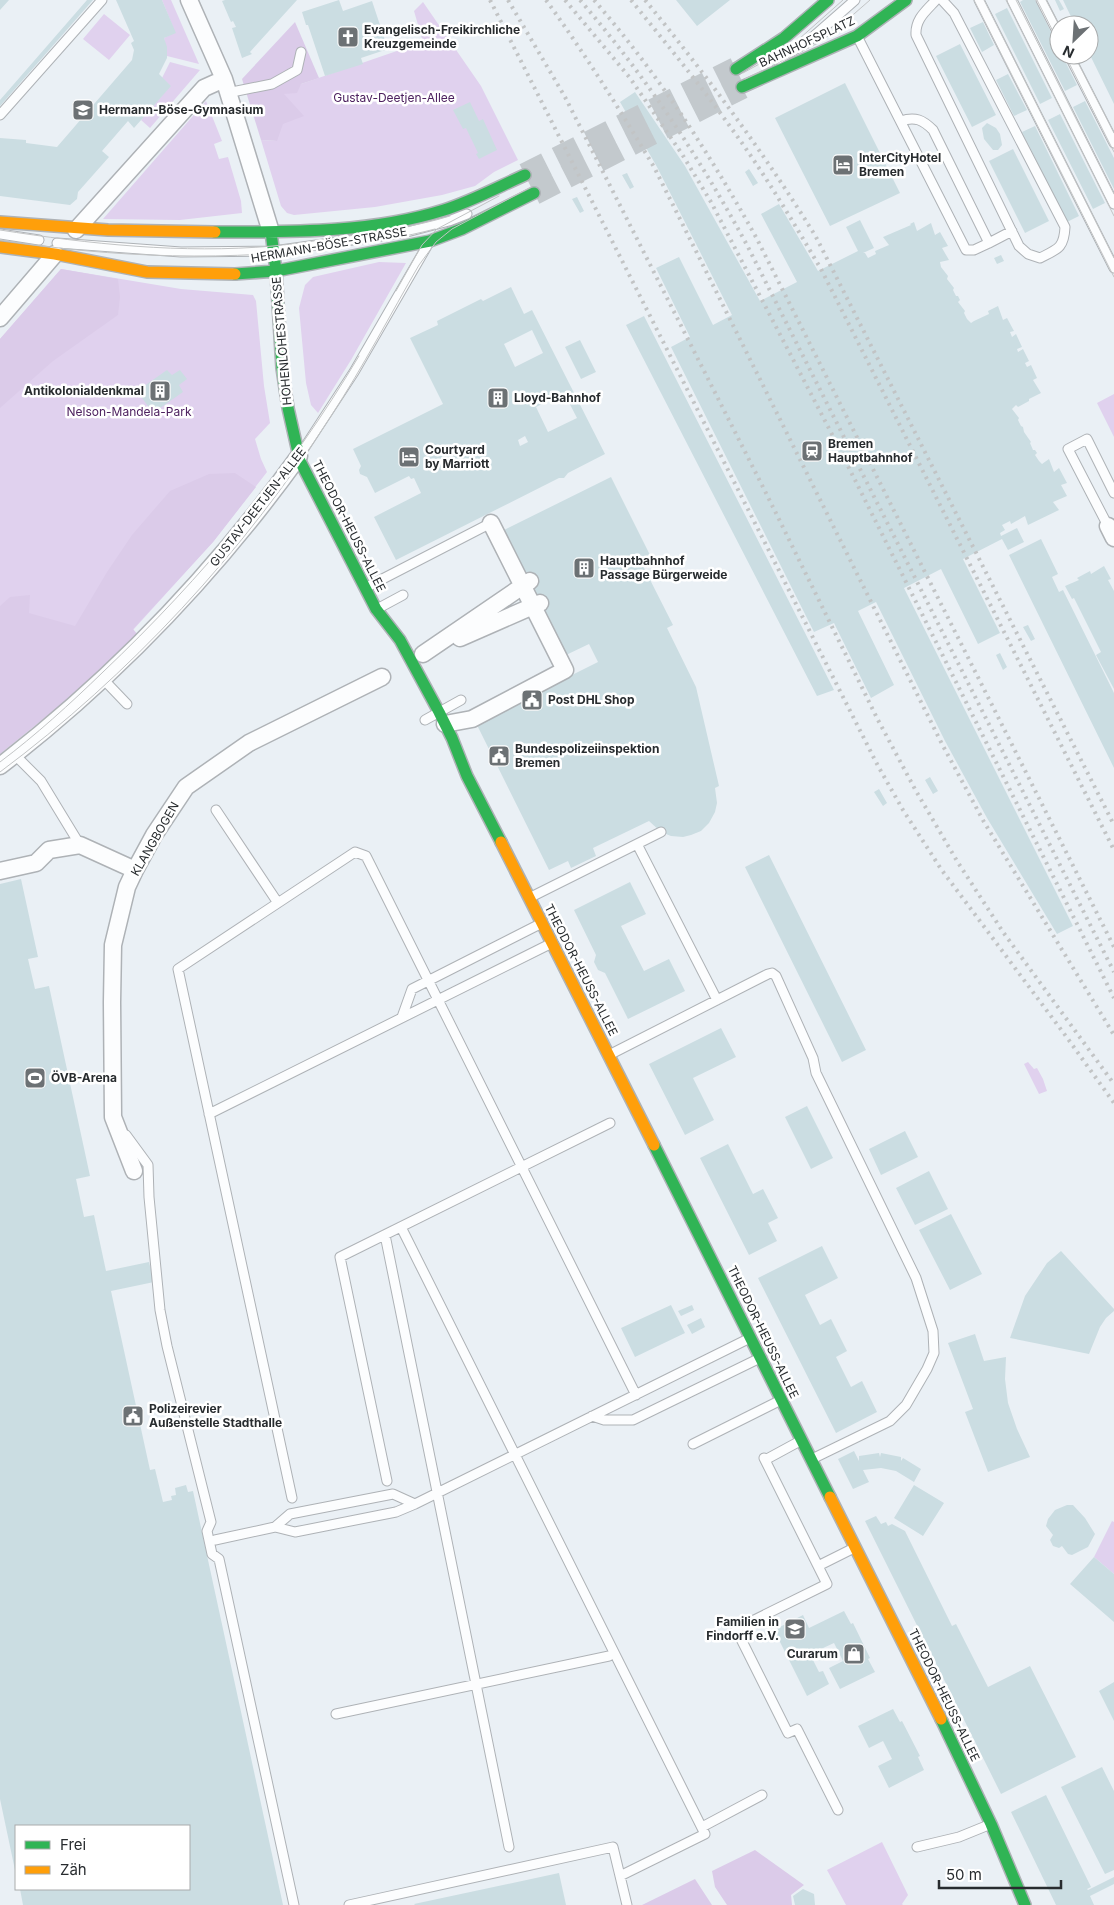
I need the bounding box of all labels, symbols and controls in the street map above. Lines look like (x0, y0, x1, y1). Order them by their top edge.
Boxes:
street label: BAHNHOFSPLATZ (757, 13, 857, 70)
north arrow (1049, 15, 1099, 65)
place label: Evangelisch-Freikirchliche Kreuzgemeinde (364, 22, 520, 51)
church icon: Evangelisch-Freikirchliche Kreuzgemeinde (336, 25, 360, 49)
text: N (1060, 42, 1077, 62)
park label: Gustav-Deetjen-Allee (333, 90, 455, 105)
school or university icon: Hermann-Böse-Gymnasium (71, 98, 95, 122)
place label: Hermann-Böse-Gymnasium (99, 102, 263, 117)
place label: InterCityHotel Bremen (859, 150, 941, 179)
hotel icon: InterCityHotel Bremen (831, 153, 855, 177)
street label: HERMANN-BÖSE-STRASSE (250, 223, 408, 266)
street label: HOHENLOHESTRASSE (268, 276, 295, 406)
building icon: Antikolonialdenkmal (148, 379, 172, 403)
place label: Antikolonialdenkmal (24, 383, 144, 398)
building icon: Lloyd-Bahnhof (486, 386, 510, 410)
place label: Lloyd-Bahnhof (514, 390, 601, 405)
park label: Nelson-Mandela-Park (67, 404, 192, 419)
place label: Bremen Hauptbahnhof (828, 436, 913, 465)
station icon: Bremen Hauptbahnhof (800, 439, 824, 463)
place label: Courtyard by Marriott (425, 442, 490, 471)
street label: GUSTAV-DEETJEN-ALLEE (206, 444, 309, 569)
hotel icon: Courtyard by Marriott (397, 445, 421, 469)
street label: THEODOR-HEUSS-ALLEE (310, 457, 389, 594)
place label: Hauptbahnhof Passage Bürgerweide (600, 553, 727, 582)
building icon: Hauptbahnhof Passage Bürgerweide (572, 556, 596, 580)
public building icon: Post DHL Shop (520, 688, 544, 712)
place label: Post DHL Shop (548, 692, 635, 707)
place label: Bundespolizeiinspektion Bremen (515, 741, 659, 770)
public building icon: Bundespolizeiinspektion Bremen (487, 744, 511, 768)
street label: KLANGBOGEN (127, 799, 182, 879)
street label: THEODOR-HEUSS-ALLEE (542, 901, 621, 1038)
sports icon: ÖVB-Arena (23, 1066, 47, 1090)
place label: ÖVB-Arena (51, 1070, 117, 1085)
street label: THEODOR-HEUSS-ALLEE (725, 1263, 802, 1401)
place label: Polizeirevier Außenstelle Stadthalle (149, 1401, 282, 1430)
public building icon: Polizeirevier Außenstelle Stadthalle (121, 1404, 145, 1428)
place label: Familien in Findorff e.V. (706, 1614, 779, 1643)
school or university icon: Familien in Findorff e.V. (783, 1617, 807, 1641)
street label: THEODOR-HEUSS-ALLEE (906, 1626, 983, 1764)
shop icon: Curarum (842, 1642, 866, 1666)
place label: Curarum (787, 1646, 838, 1661)
legend (15, 1825, 190, 1890)
text: Frei (60, 1835, 86, 1854)
scale bar (939, 1858, 1062, 1890)
text: Zäh (60, 1860, 87, 1879)
text: 50 m (946, 1865, 982, 1884)

